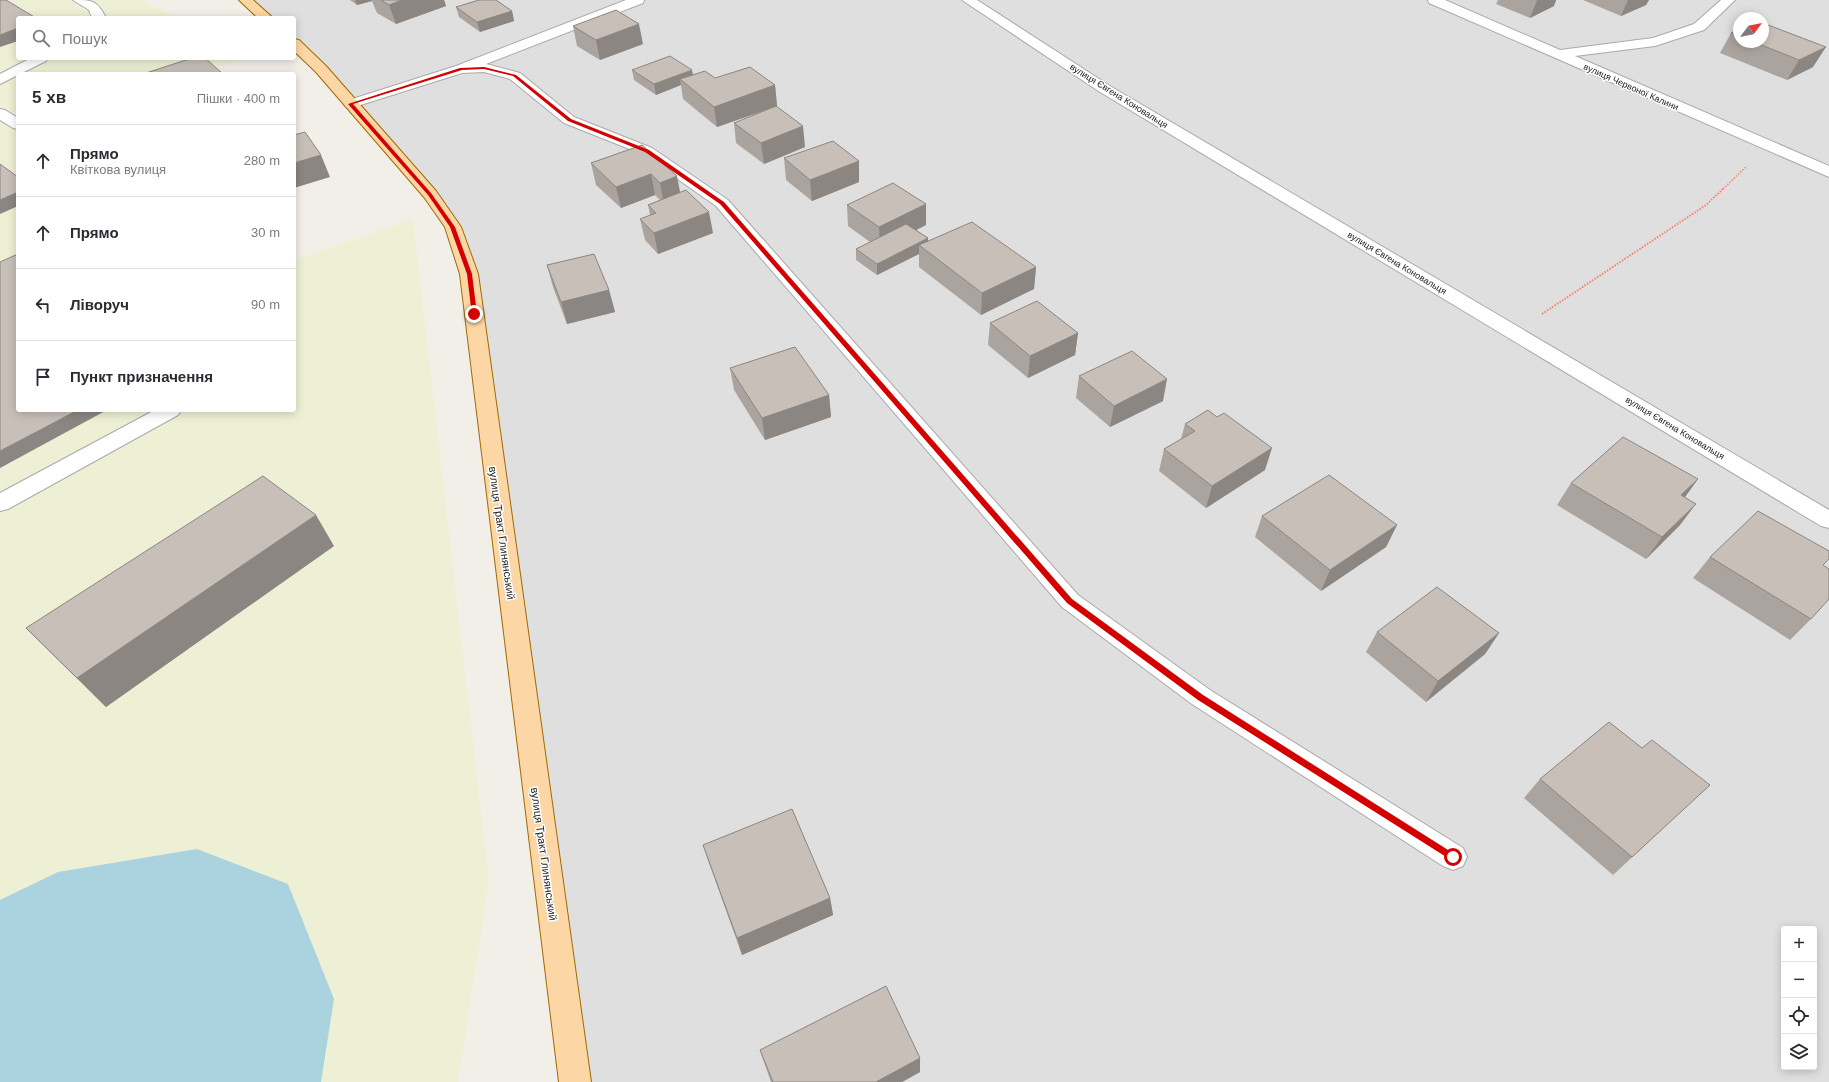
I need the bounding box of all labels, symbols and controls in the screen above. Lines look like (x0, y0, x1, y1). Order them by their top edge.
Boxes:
north arrow (1733, 12, 1769, 48)
search box (16, 16, 296, 60)
icon: search (30, 27, 52, 49)
text: Пошук (62, 30, 107, 47)
street label: вулиця Євгена Коновальця (1068, 62, 1170, 130)
street label: вулиця Червоної Калини (1582, 62, 1680, 112)
text: 5 хв (32, 88, 66, 107)
text: Пішки · 400 m (197, 91, 280, 106)
text: Прямо (70, 145, 119, 162)
icon: ahead (32, 150, 54, 172)
text: 280 m (244, 153, 280, 168)
text: Квіткова вулиця (70, 162, 166, 177)
icon: ahead (32, 222, 54, 244)
text: Прямо (70, 224, 119, 241)
text: 30 m (251, 225, 280, 240)
street label: вулиця Євгена Коновальця (1346, 230, 1448, 297)
icon: left (32, 294, 54, 316)
text: Ліворуч (70, 296, 129, 313)
text: 90 m (251, 297, 280, 312)
route end (465, 305, 483, 323)
icon: arrive (32, 366, 54, 388)
text: Пункт призначення (70, 368, 213, 385)
street label: вулиця Євгена Коновальця (1624, 395, 1726, 462)
street label: вулиця Тракт Глинянський (487, 466, 517, 600)
street label: вулиця Тракт Глинянський (529, 787, 559, 921)
route start (1444, 848, 1462, 866)
map controls (1781, 926, 1817, 1070)
button: + (1781, 926, 1817, 962)
button: − (1781, 962, 1817, 998)
button: locate (1781, 998, 1817, 1034)
button: layers (1781, 1034, 1817, 1070)

